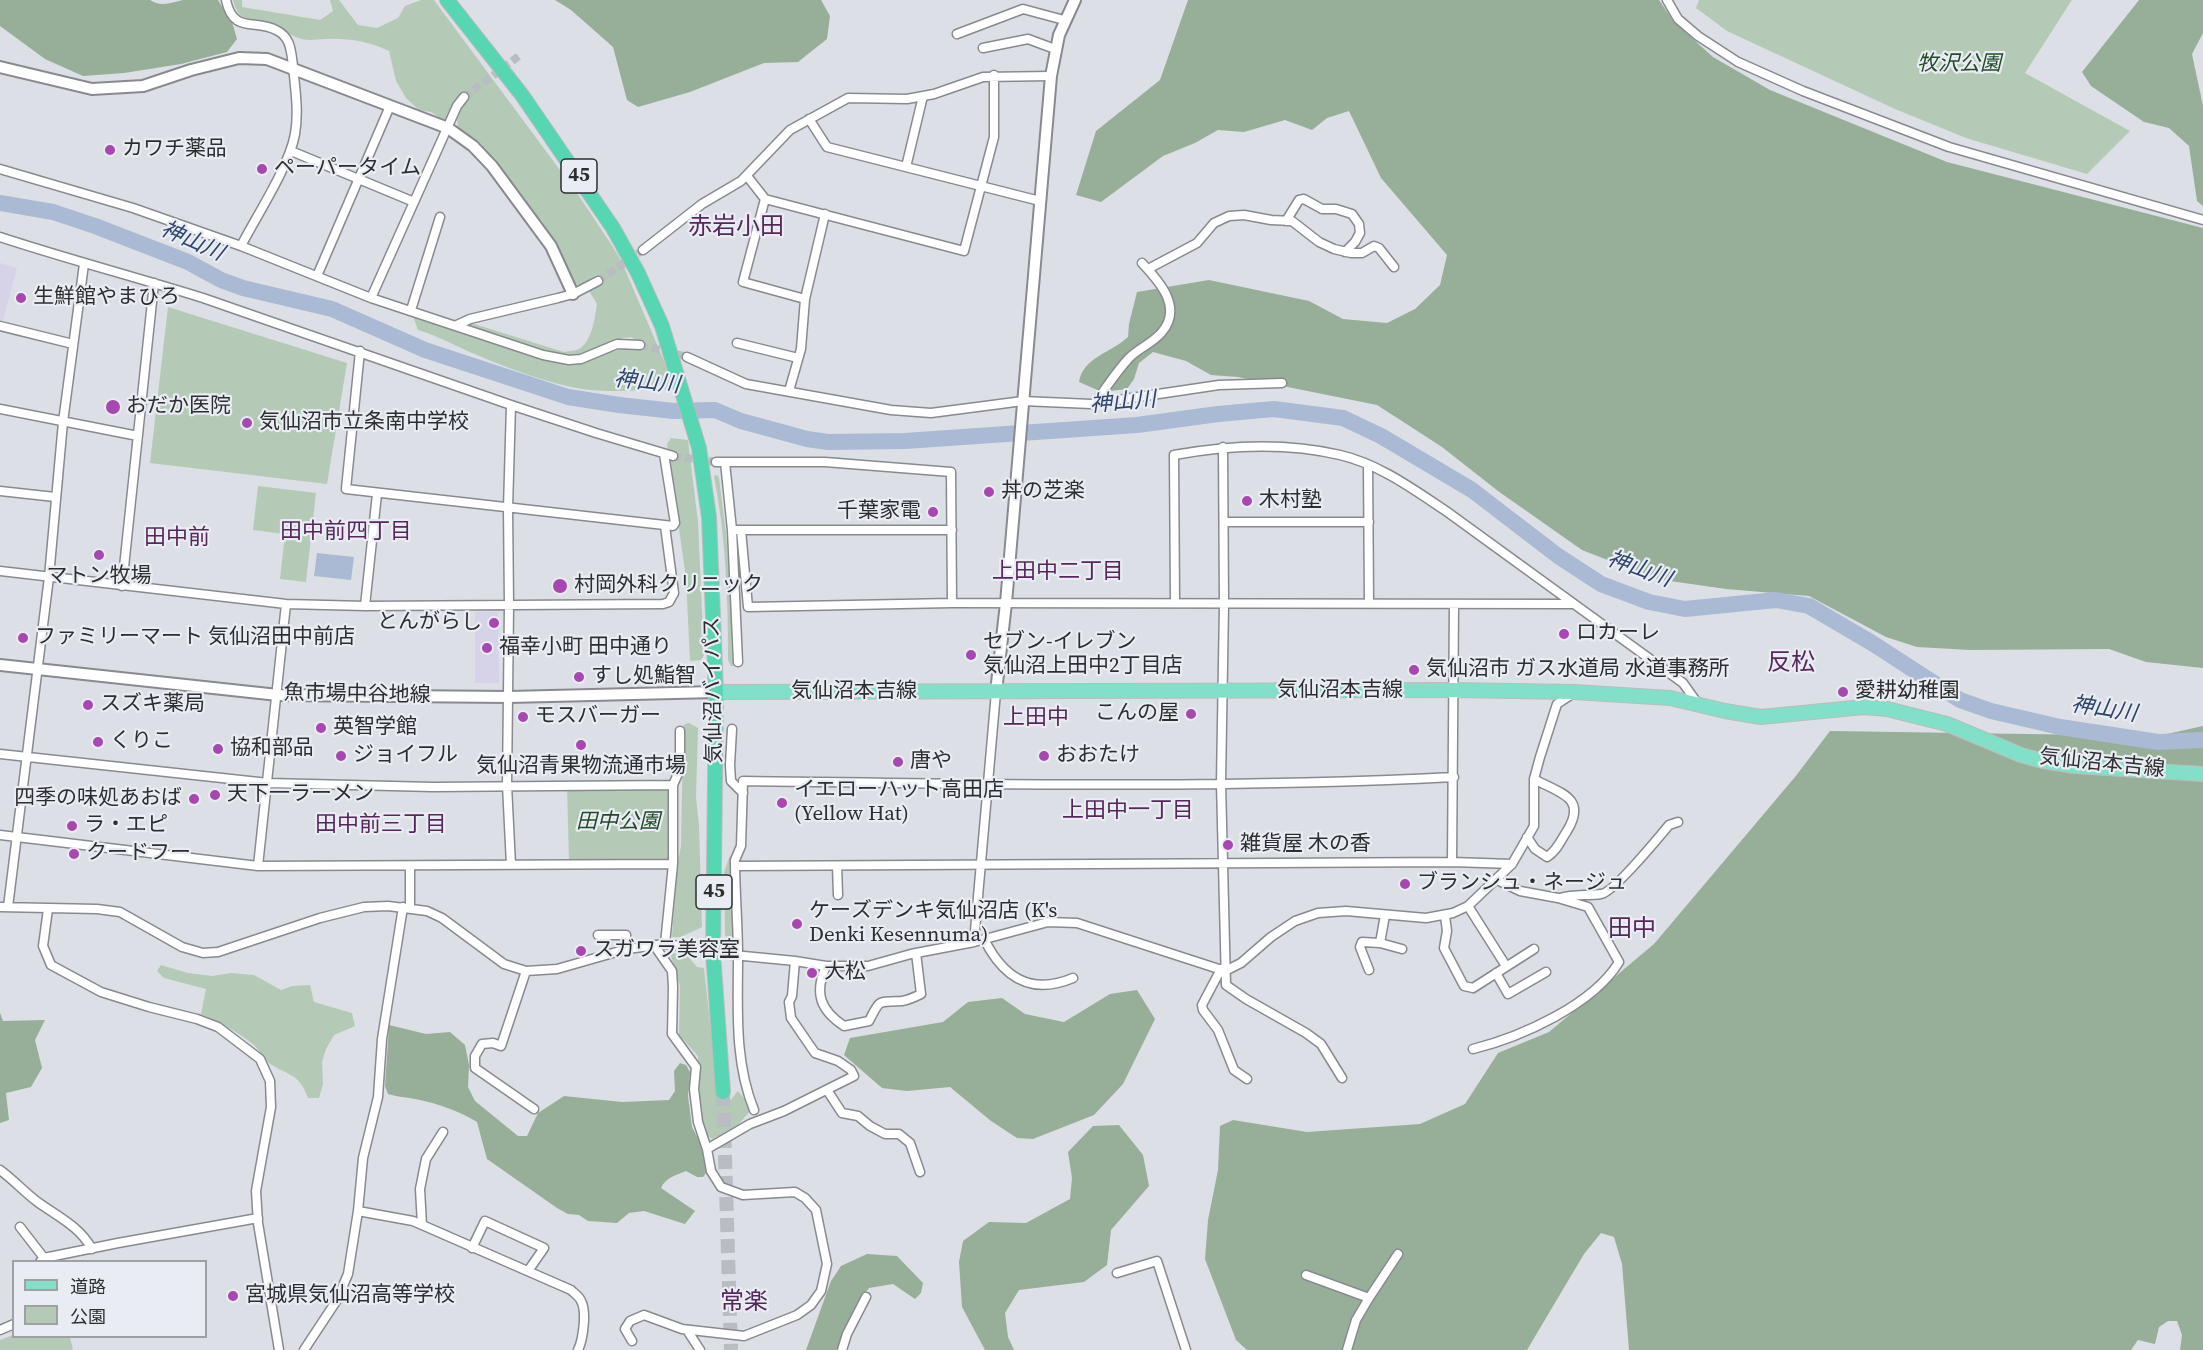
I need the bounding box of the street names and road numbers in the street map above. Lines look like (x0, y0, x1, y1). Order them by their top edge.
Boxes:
road number: 45 (561, 159, 597, 193)
street label: 気仙沼バイパス (700, 616, 728, 764)
street label: 気仙沼本吉線 (1277, 678, 1403, 704)
street label: 気仙沼本吉線 (791, 679, 917, 705)
street label: 魚市場中谷地線 (283, 681, 431, 709)
street label: 気仙沼本吉線 (2038, 745, 2166, 783)
road number: 45 (696, 875, 732, 909)

